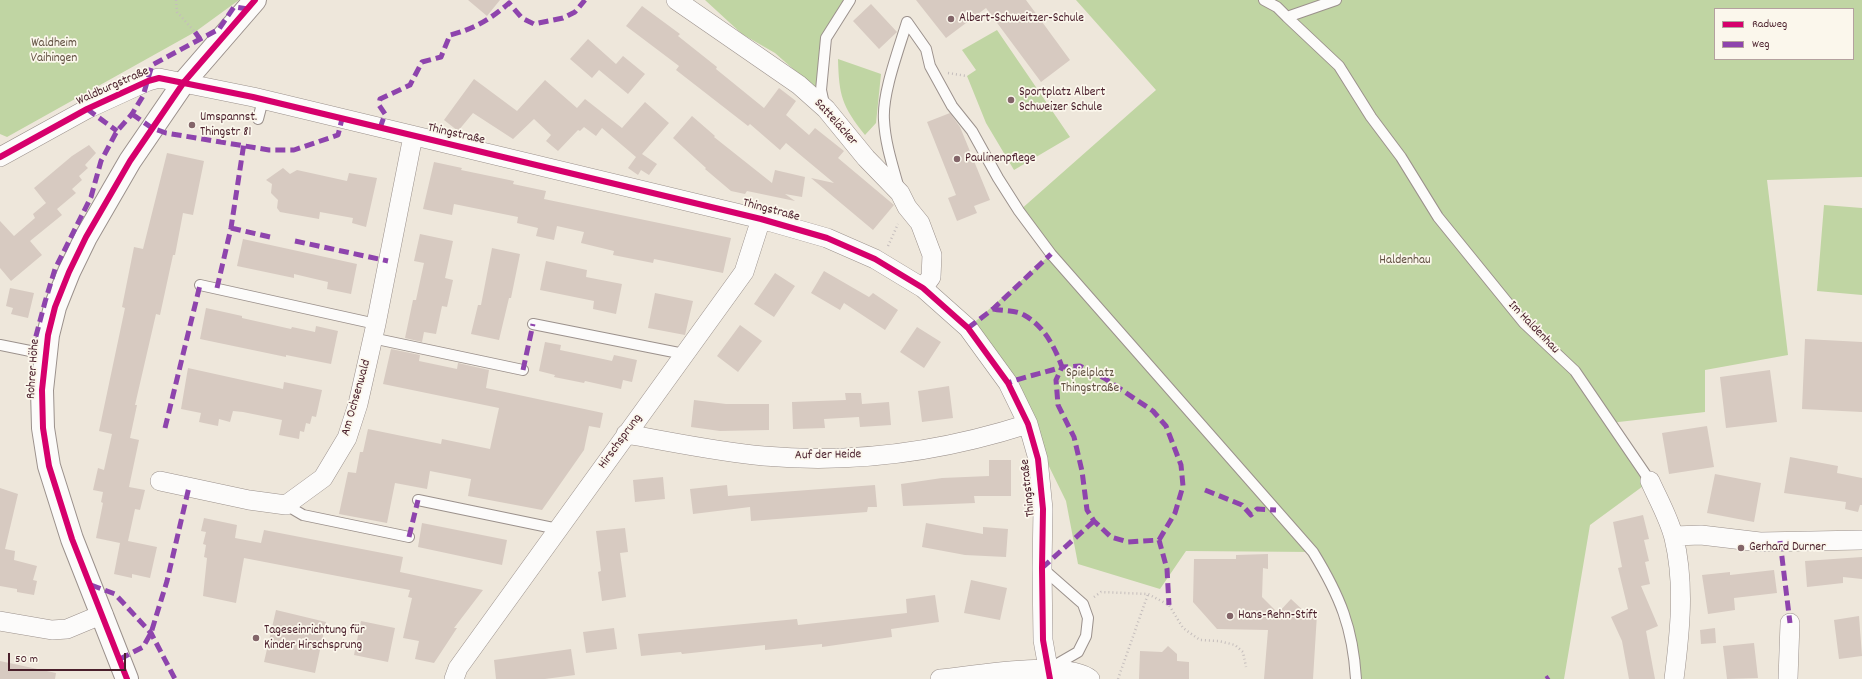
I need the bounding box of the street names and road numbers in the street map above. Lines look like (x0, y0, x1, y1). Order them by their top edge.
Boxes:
street label: Waldburgstraße (74, 64, 152, 110)
street label: Satteläcker (810, 96, 860, 150)
street label: Thingstraße (426, 121, 486, 149)
street label: Thingstraße (741, 196, 801, 226)
street label: Im Haldenhau (1504, 298, 1562, 358)
street label: Rohrer Höhe (24, 338, 44, 400)
street label: Am Ochsenwald (339, 358, 375, 438)
street label: Hirschsprung (596, 411, 646, 473)
street label: Auf der Heide (795, 448, 861, 464)
street label: Thingstraße (1018, 458, 1040, 518)

